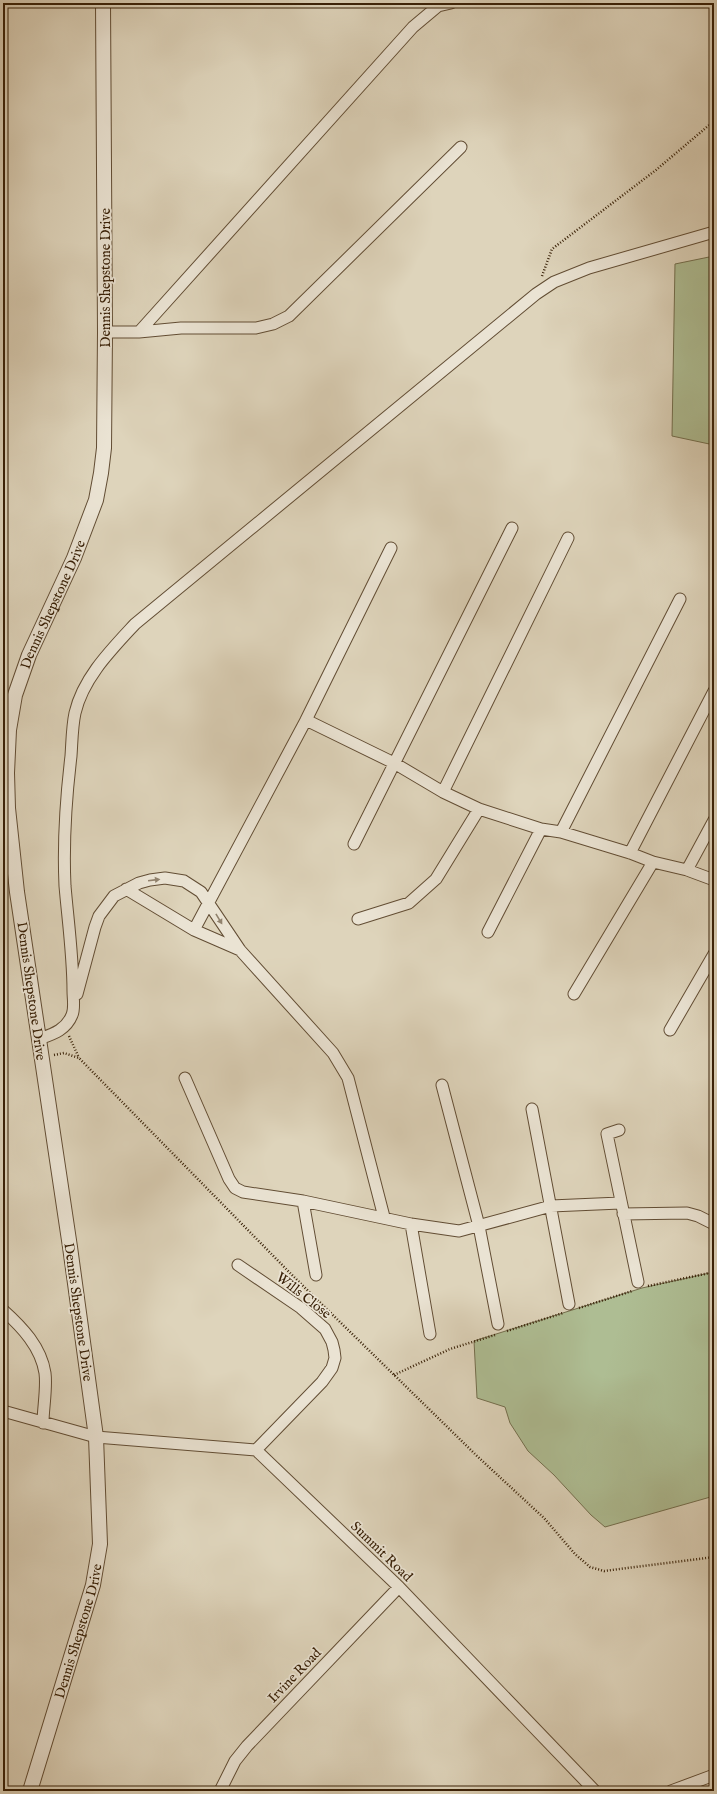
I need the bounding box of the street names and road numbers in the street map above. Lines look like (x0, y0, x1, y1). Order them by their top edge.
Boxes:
street label: Dennis Shepstone Drive (97, 208, 115, 348)
street label: Dennis Shepstone Drive (17, 537, 90, 672)
street label: Dennis Shepstone Drive (12, 921, 50, 1062)
street label: Dennis Shepstone Drive (59, 1242, 97, 1383)
street label: Wills Close (272, 1269, 335, 1323)
street label: Summit Road (347, 1518, 416, 1586)
street label: Dennis Shepstone Drive (51, 1562, 107, 1701)
street label: Irvine Road (264, 1644, 326, 1707)

